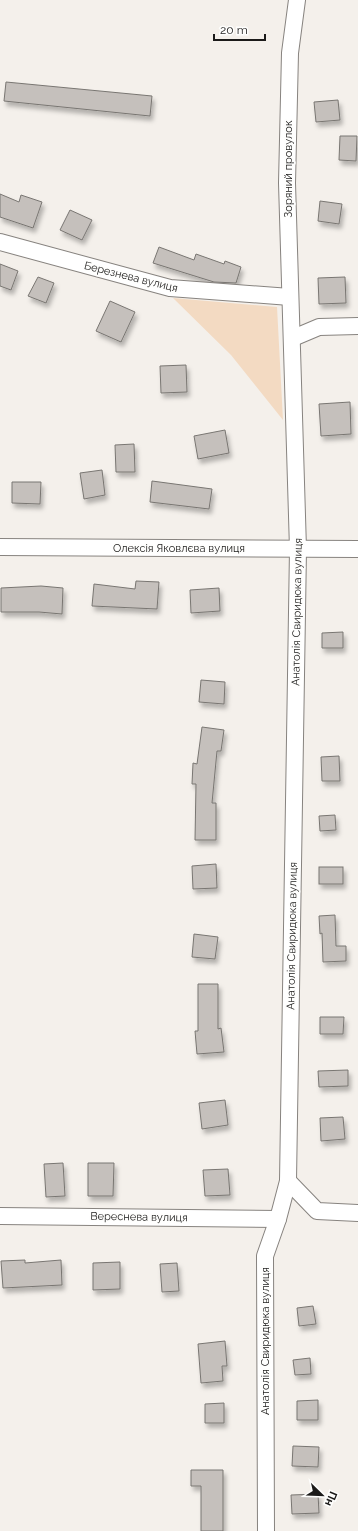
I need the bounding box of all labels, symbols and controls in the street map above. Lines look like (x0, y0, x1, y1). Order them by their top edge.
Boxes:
scale bar (214, 16, 265, 42)
text: 20 m (220, 23, 248, 37)
street label: Зоряний провулок (282, 120, 295, 218)
street label: Березнева вулиця (83, 259, 179, 295)
street label: Анатолія Свиридюка вулиця (289, 538, 305, 686)
street label: Олексія Яковлєва вулиця (113, 542, 245, 555)
street label: Анатолія Свиридюка вулиця (284, 862, 300, 1010)
street label: Вереснева вулиця (90, 1210, 188, 1224)
street label: Анатолія Свиридюка вулиця (259, 1267, 272, 1415)
north arrow (302, 1475, 342, 1515)
text: Пн (322, 1489, 340, 1508)

